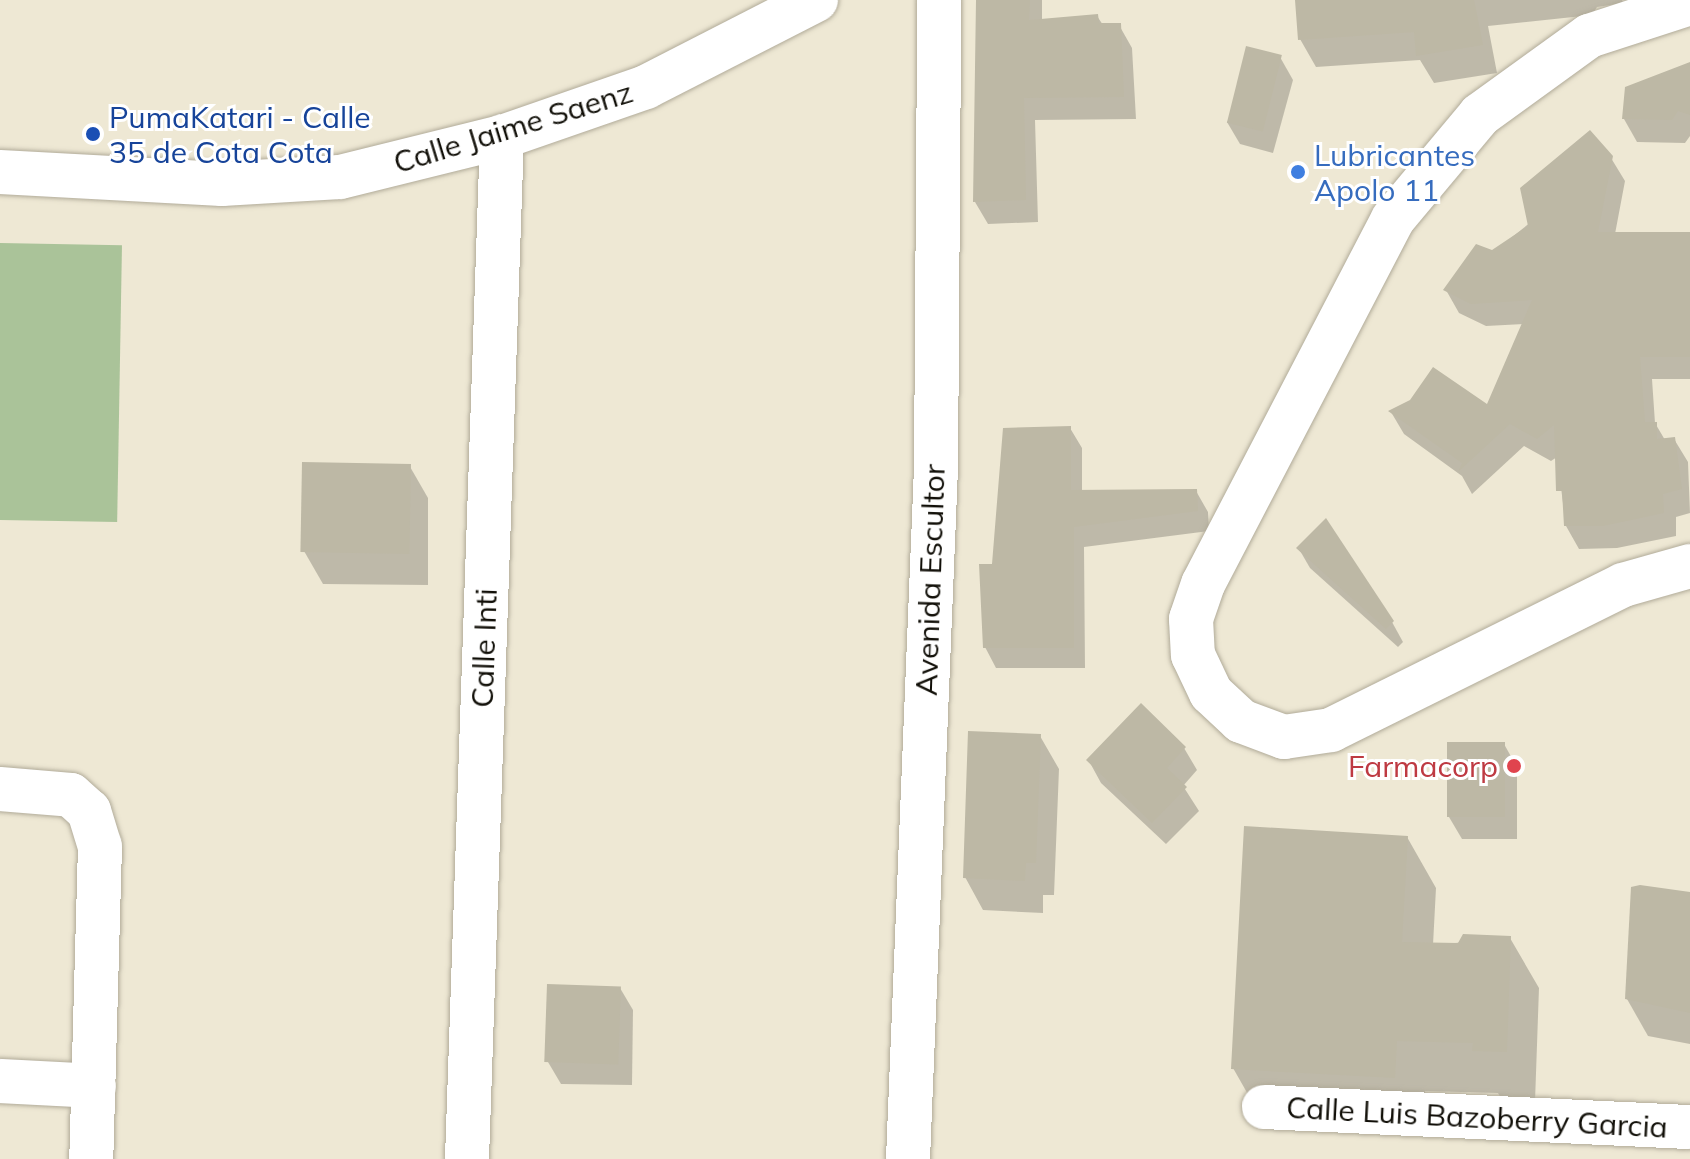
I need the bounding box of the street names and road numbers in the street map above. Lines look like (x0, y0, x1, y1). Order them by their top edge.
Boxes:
street label: Calle Jaime Saenz (389, 74, 637, 180)
street label: Avenida Escultor (908, 464, 952, 696)
street label: Calle Inti (464, 588, 504, 708)
street label: Calle Luis Bazoberry Garcia (1285, 1089, 1669, 1145)

